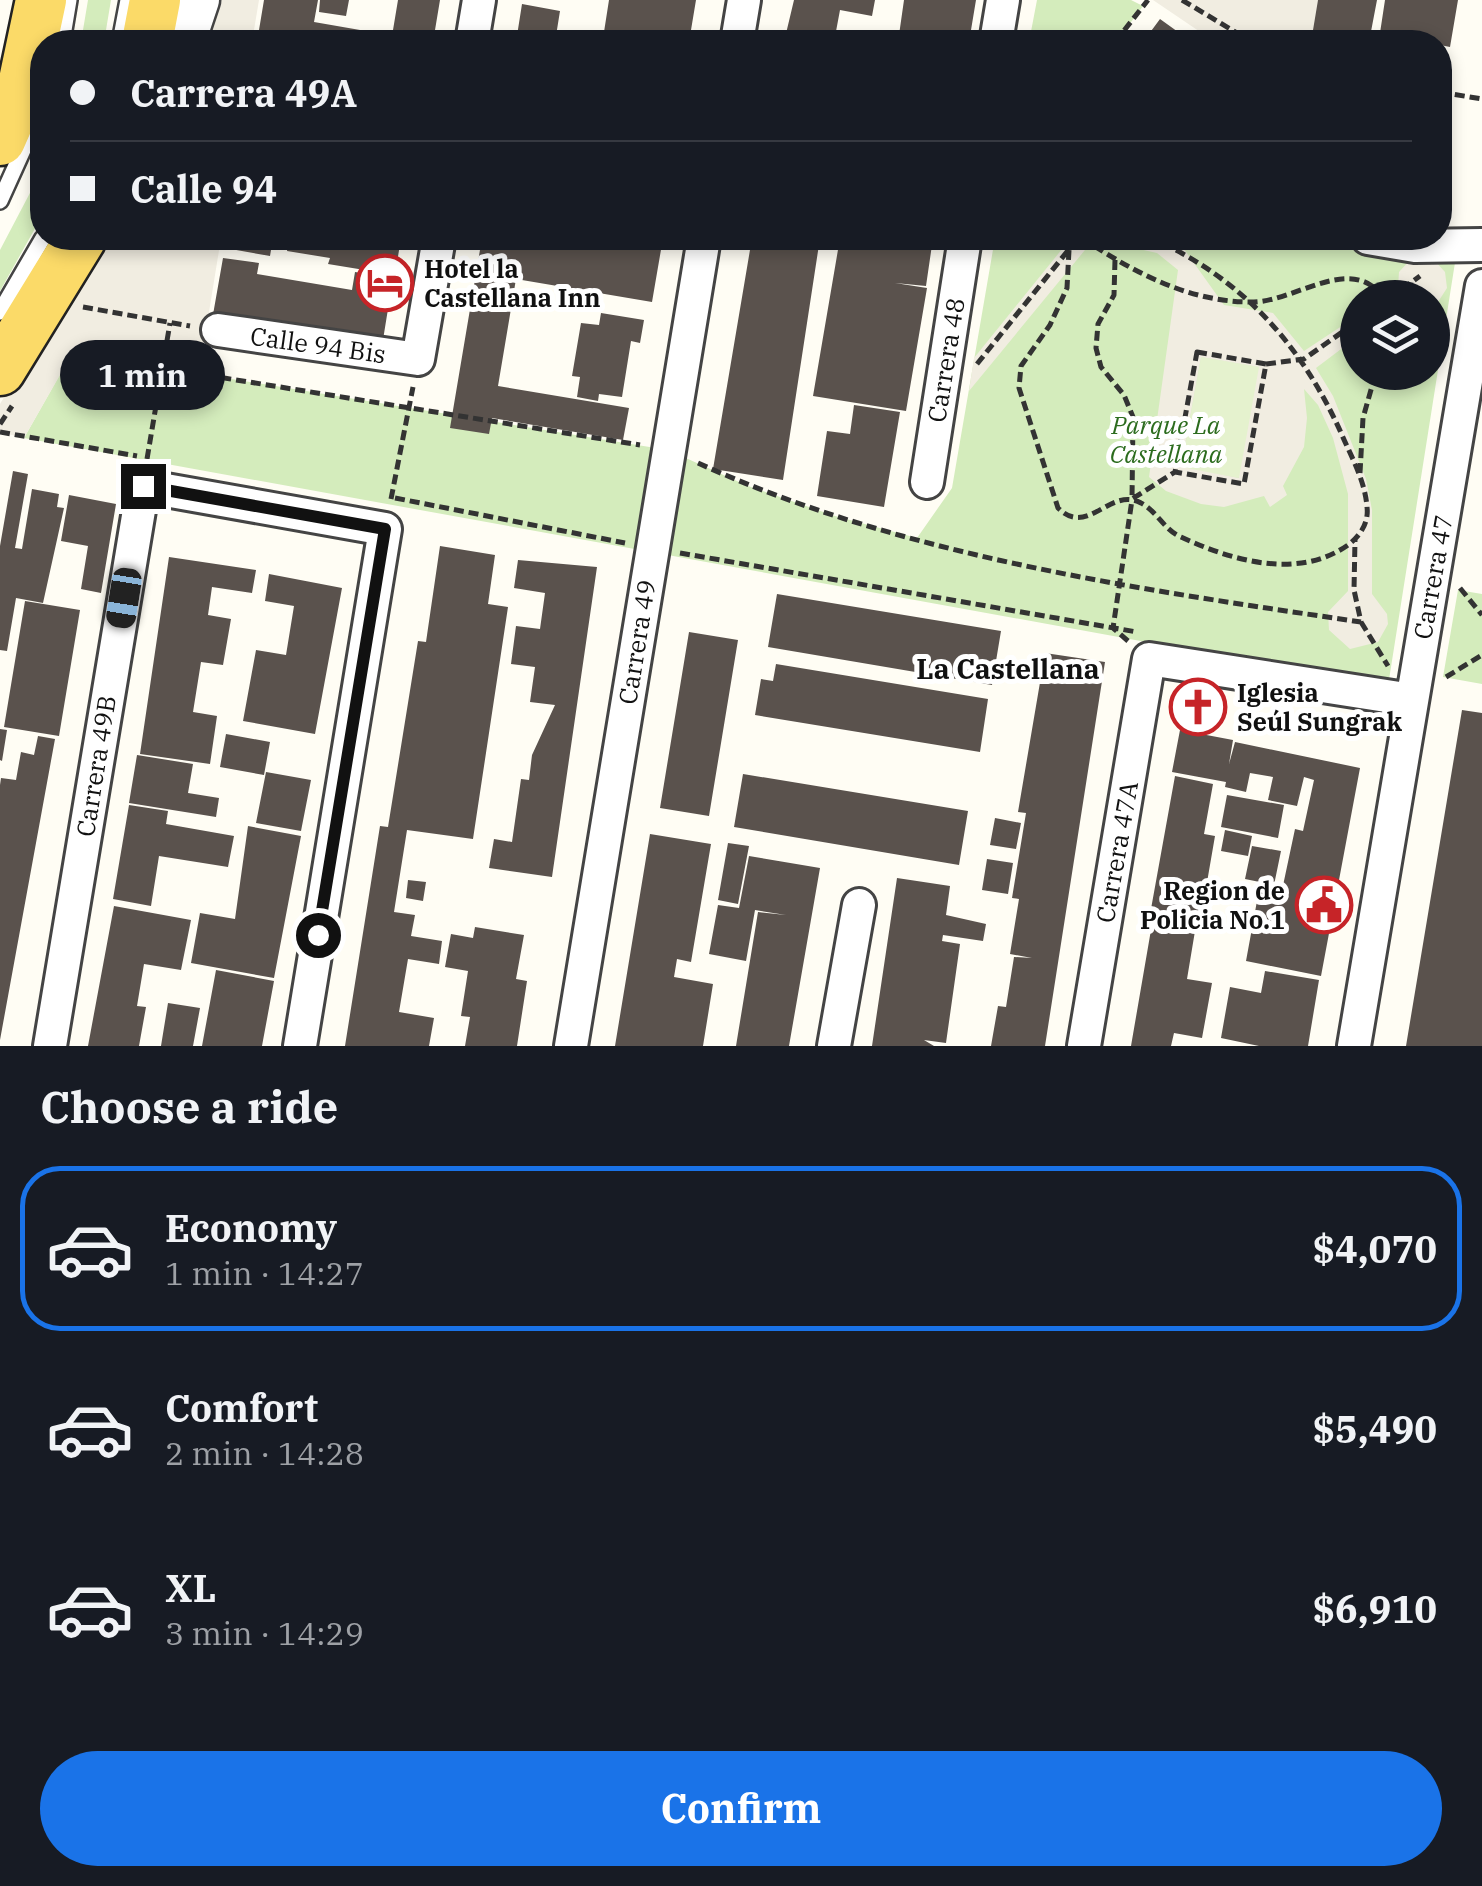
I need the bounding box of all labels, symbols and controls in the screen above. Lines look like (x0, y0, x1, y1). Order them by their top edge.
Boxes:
text: Carrera 49A (130, 68, 357, 117)
text: Calle 94 (130, 164, 277, 213)
place label: Hotel la Castellana Inn (424, 252, 601, 314)
hotel icon: Hotel la Castellana Inn (355, 253, 415, 313)
map controls (1340, 280, 1450, 390)
button: layers (1340, 280, 1450, 390)
street label: Carrera 48 (919, 295, 972, 425)
street label: Calle 94 Bis (248, 319, 388, 370)
callout: 1 min (61, 341, 226, 411)
text: 1 min (98, 354, 187, 396)
park label: Parque La Castellana (1110, 408, 1223, 470)
route end (121, 464, 166, 509)
street label: Carrera 47 (1405, 512, 1460, 642)
car (104, 566, 144, 630)
street label: Carrera 49 (610, 577, 663, 707)
district label: La Castellana (916, 650, 1100, 687)
place label: Iglesia Seúl Sungrak (1237, 676, 1403, 738)
church icon: Iglesia Seúl Sungrak (1168, 677, 1228, 737)
street label: Carrera 49B (68, 693, 123, 839)
street label: Carrera 47A (1088, 779, 1145, 925)
place label: Region de Policia No.1 (1140, 874, 1285, 936)
public building icon: Region de Policia No.1 (1294, 875, 1354, 935)
route start (296, 913, 341, 958)
text: Choose a ride (40, 1077, 338, 1135)
text: Economy (165, 1203, 337, 1252)
icon: car (45, 1204, 135, 1294)
text: $4,070 (1312, 1224, 1437, 1273)
text: 1 min · 14:27 (165, 1252, 364, 1294)
text: Comfort (165, 1383, 318, 1432)
icon: car (45, 1384, 135, 1474)
text: $5,490 (1312, 1404, 1437, 1453)
text: 2 min · 14:28 (165, 1432, 364, 1474)
text: XL (165, 1563, 216, 1612)
icon: car (45, 1564, 135, 1654)
text: $6,910 (1312, 1584, 1437, 1633)
text: 3 min · 14:29 (165, 1612, 364, 1654)
button: Confirm (40, 1751, 1442, 1866)

